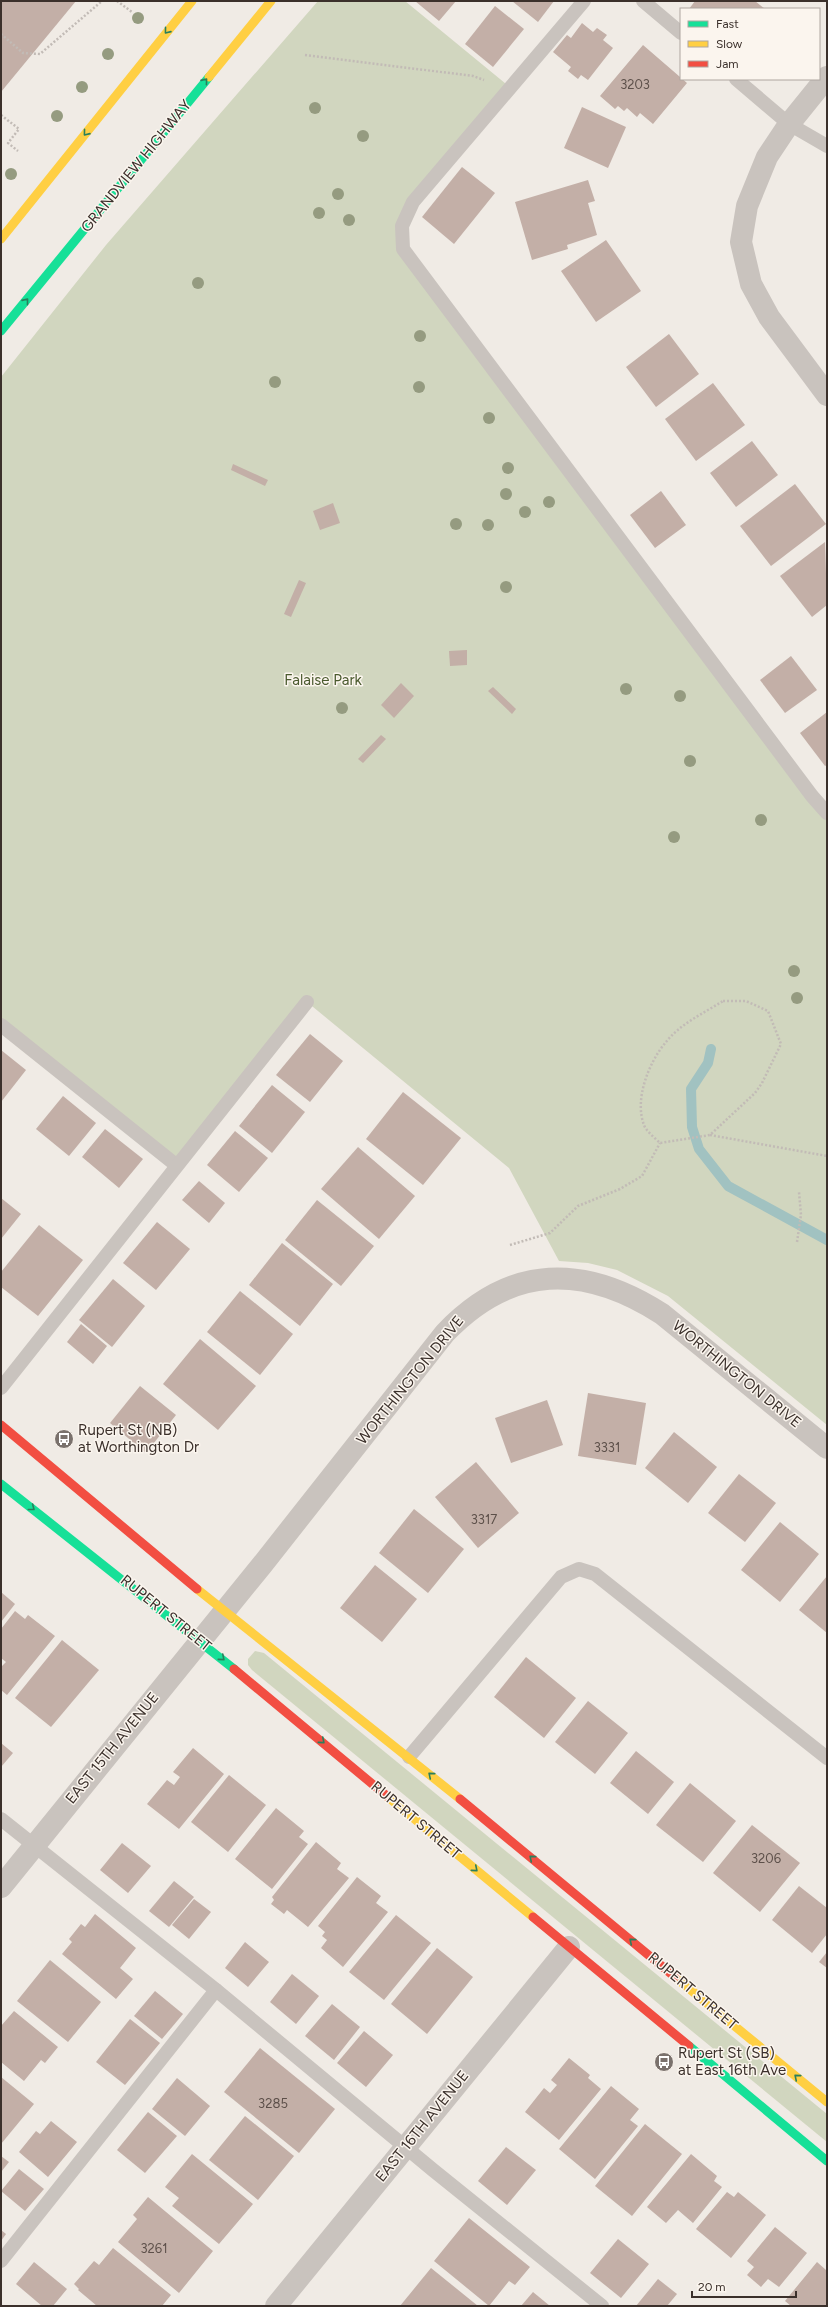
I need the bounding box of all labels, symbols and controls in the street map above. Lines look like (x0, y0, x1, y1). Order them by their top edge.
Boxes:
legend (680, 8, 820, 80)
text: Fast (716, 17, 739, 31)
one-way arrow (165, 27, 172, 34)
text: Slow (716, 37, 743, 51)
text: Jam (716, 57, 739, 71)
house number: 3203 (620, 77, 650, 92)
one-way arrow (201, 78, 208, 85)
street label: GRANDVIEW HIGHWAY (77, 96, 195, 236)
one-way arrow (84, 128, 91, 135)
one-way arrow (21, 298, 28, 305)
park label: Falaise Park (284, 671, 362, 689)
street label: WORTHINGTON DRIVE (353, 1312, 467, 1448)
street label: WORTHINGTON DRIVE (669, 1317, 805, 1431)
place label: Rupert St (NB) at Worthington Dr (78, 1421, 199, 1456)
bus stop icon: Rupert St (NB) at Worthington Dr (53, 1428, 75, 1450)
house number: 3331 (594, 1440, 620, 1455)
one-way arrow (27, 1503, 34, 1510)
house number: 3317 (471, 1512, 497, 1527)
street label: RUPERT STREET (117, 1571, 216, 1656)
one-way arrow (217, 1653, 224, 1660)
street label: EAST 15TH AVENUE (62, 1689, 162, 1807)
one-way arrow (317, 1736, 324, 1743)
one-way arrow (429, 1773, 436, 1780)
street label: RUPERT STREET (367, 1777, 465, 1863)
house number: 3206 (751, 1851, 781, 1866)
one-way arrow (529, 1855, 536, 1862)
one-way arrow (471, 1864, 478, 1871)
one-way arrow (629, 1938, 636, 1945)
street label: RUPERT STREET (644, 1948, 742, 2034)
place label: Rupert St (SB) at East 16th Ave (678, 2044, 786, 2079)
bus stop icon: Rupert St (SB) at East 16th Ave (653, 2051, 675, 2073)
street label: EAST 16TH AVENUE (372, 2067, 472, 2185)
one-way arrow (794, 2074, 802, 2081)
house number: 3285 (258, 2096, 288, 2111)
house number: 3261 (140, 2241, 168, 2256)
scale bar (692, 2273, 796, 2299)
text: 20 m (698, 2280, 726, 2294)

